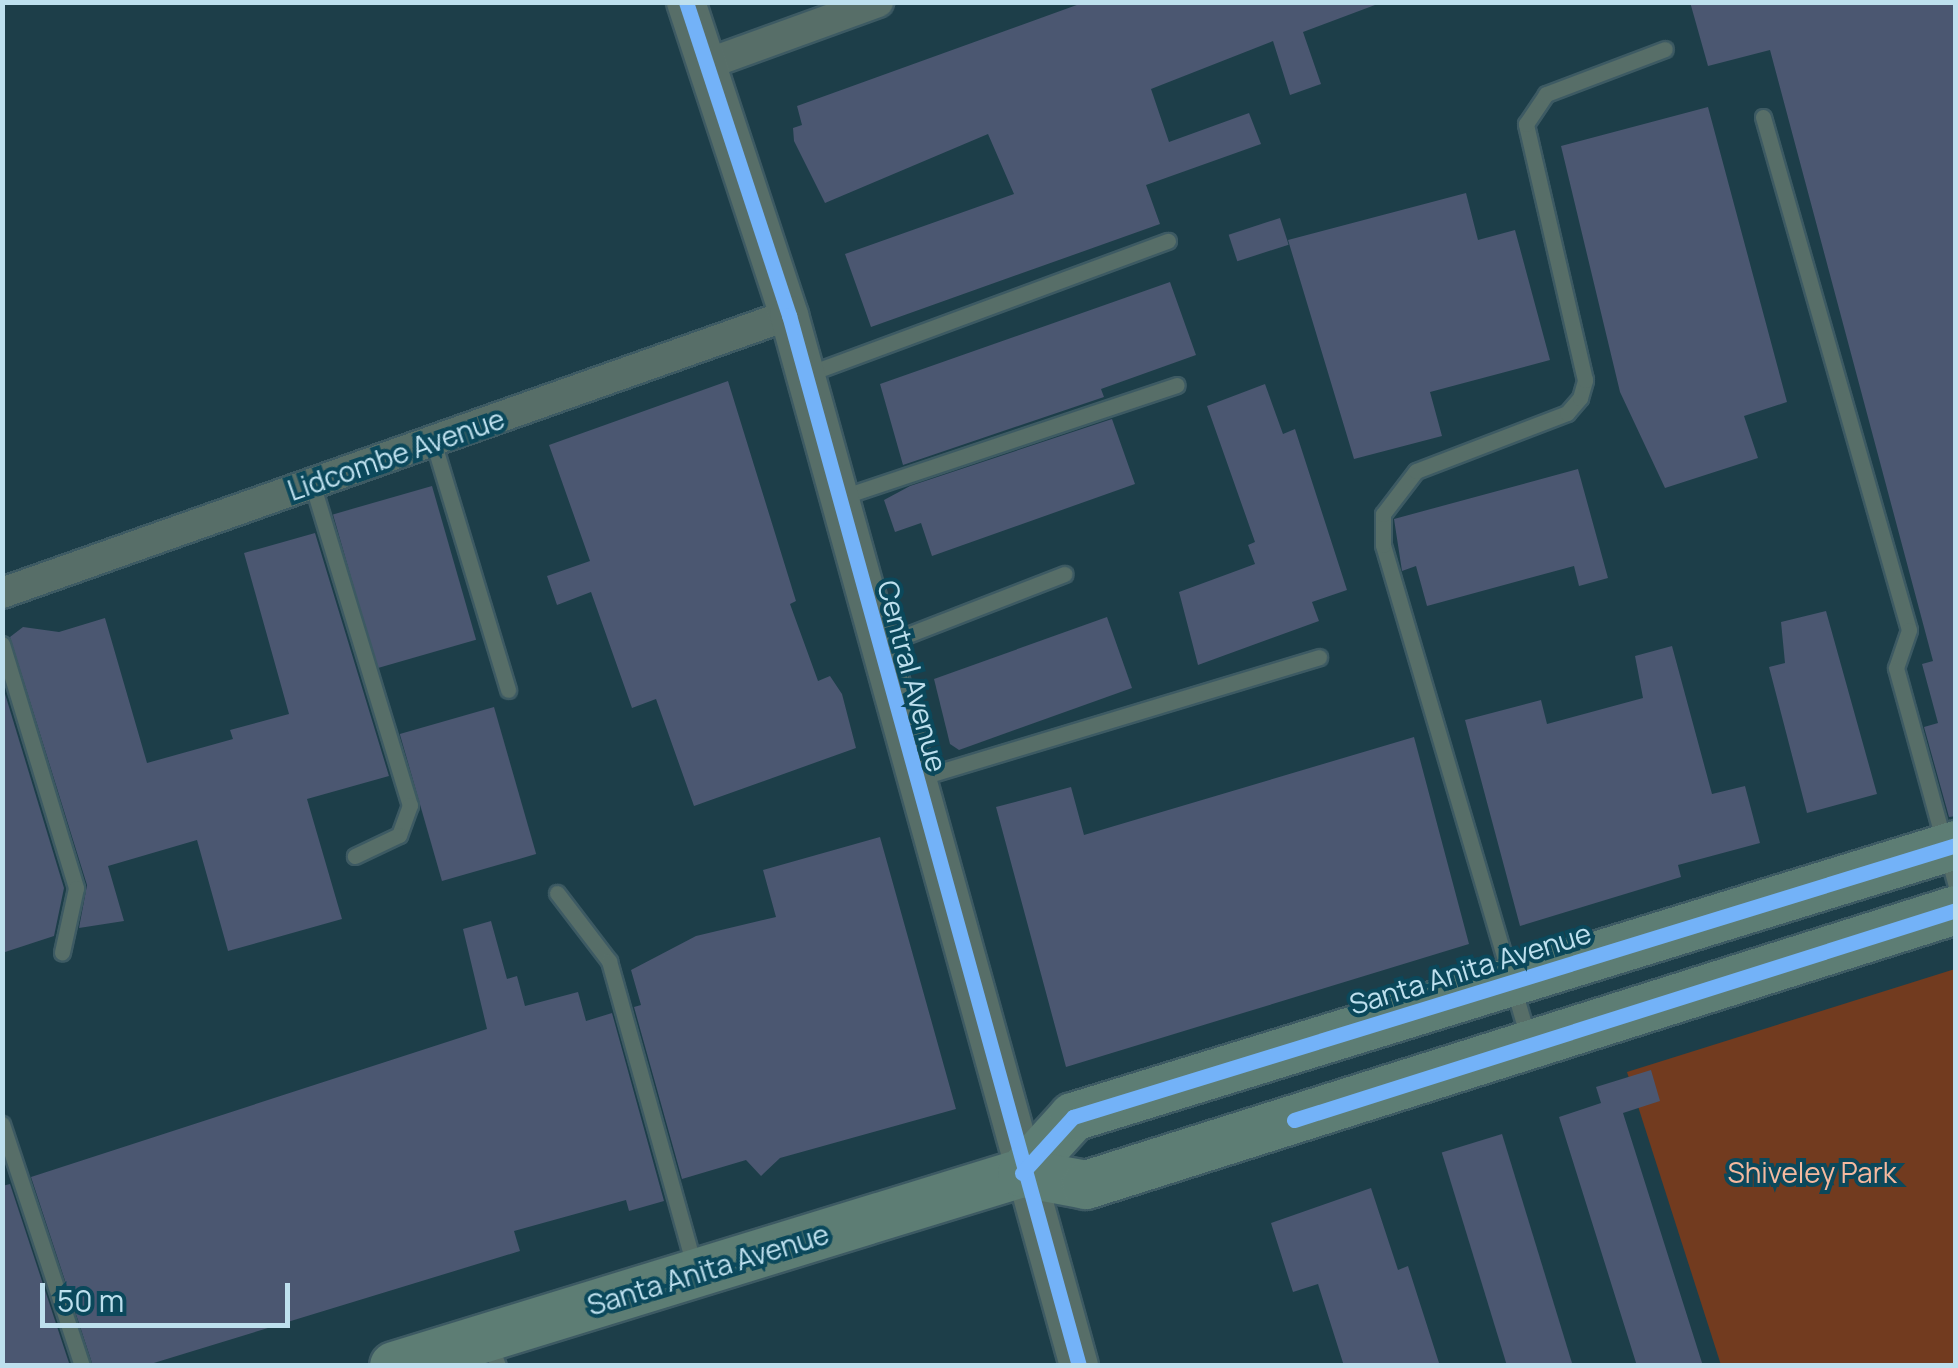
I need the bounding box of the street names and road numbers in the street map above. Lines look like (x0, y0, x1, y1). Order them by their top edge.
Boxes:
street label: Lidcombe Avenue (283, 401, 509, 507)
street label: Central Avenue (871, 577, 955, 775)
street label: Santa Anita Avenue (1345, 915, 1595, 1021)
street label: Santa Anita Avenue (583, 1216, 833, 1322)

